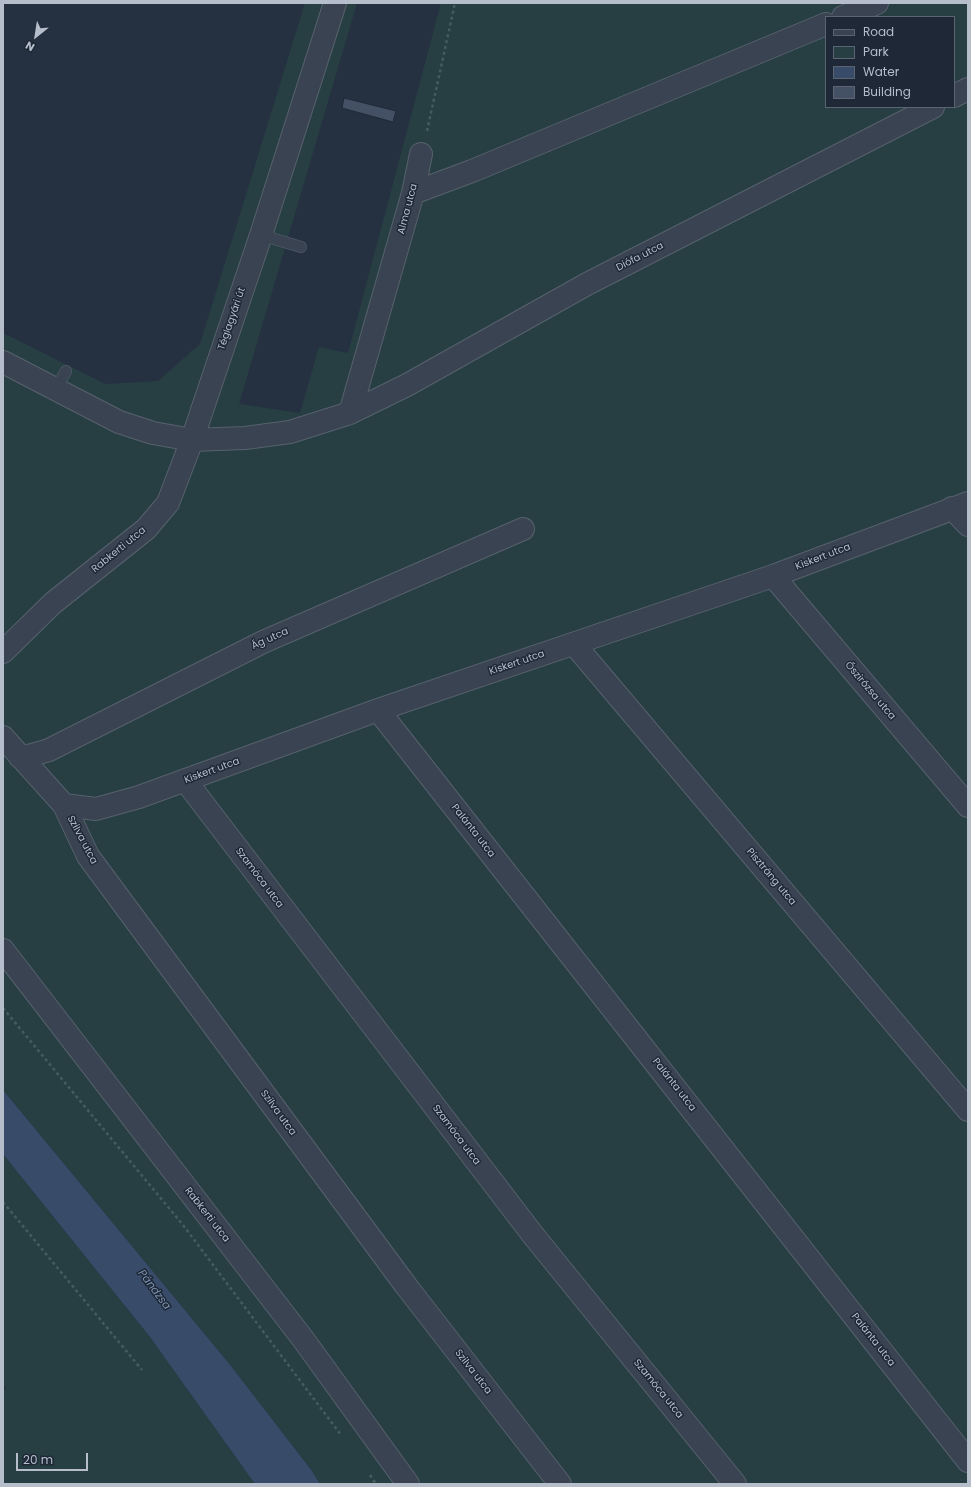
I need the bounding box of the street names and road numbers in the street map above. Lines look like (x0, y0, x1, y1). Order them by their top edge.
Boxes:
street label: Alma utca (396, 182, 420, 236)
street label: Diófa utca (614, 240, 666, 274)
street label: Téglagyári út (216, 286, 248, 352)
street label: Rabkerti utca (89, 524, 149, 576)
street label: Kiskert utca (794, 541, 852, 573)
street label: Ág utca (250, 626, 290, 652)
street label: Kiskert utca (488, 648, 546, 678)
street label: Őszirózsa utca (842, 659, 898, 723)
street label: Kiskert utca (183, 755, 241, 787)
street label: Palánta utca (449, 802, 497, 860)
street label: Szilva utca (64, 814, 100, 866)
street label: Szamóca utca (232, 846, 286, 910)
street label: Pisztráng utca (744, 846, 798, 908)
street label: Palánta utca (650, 1056, 698, 1114)
street label: Szilva utca (257, 1088, 299, 1138)
street label: Szamóca utca (429, 1103, 483, 1167)
street label: Rabkerti utca (182, 1185, 232, 1245)
street label: Palánta utca (849, 1311, 897, 1369)
street label: Szilva utca (452, 1347, 494, 1397)
street label: Szamóca utca (631, 1357, 685, 1421)

